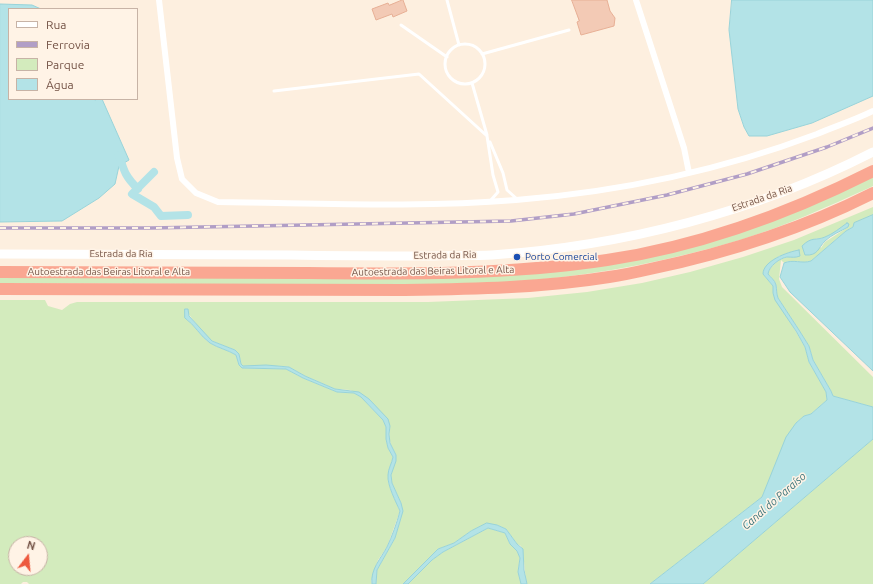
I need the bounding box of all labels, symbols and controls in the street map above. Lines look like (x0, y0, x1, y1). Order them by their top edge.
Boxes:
legend (8, 8, 138, 100)
text: Rua (46, 18, 67, 31)
text: Ferrovia (46, 38, 90, 51)
text: Parque (46, 58, 84, 71)
text: Água (46, 78, 74, 91)
street label: Estrada da Ria (730, 182, 794, 214)
street label: Estrada da Ria (89, 248, 153, 260)
street label: Estrada da Ria (413, 248, 477, 262)
place label: Porto Comercial (525, 251, 597, 263)
marker: Porto Comercial (512, 252, 522, 262)
street label: Autoestrada das Beiras Litoral e Alta (352, 264, 514, 278)
street label: Autoestrada das Beiras Litoral e Alta (28, 266, 190, 278)
water label: Canal do Paraíso (739, 470, 809, 532)
north arrow (8, 536, 48, 576)
text: N (25, 539, 37, 552)

